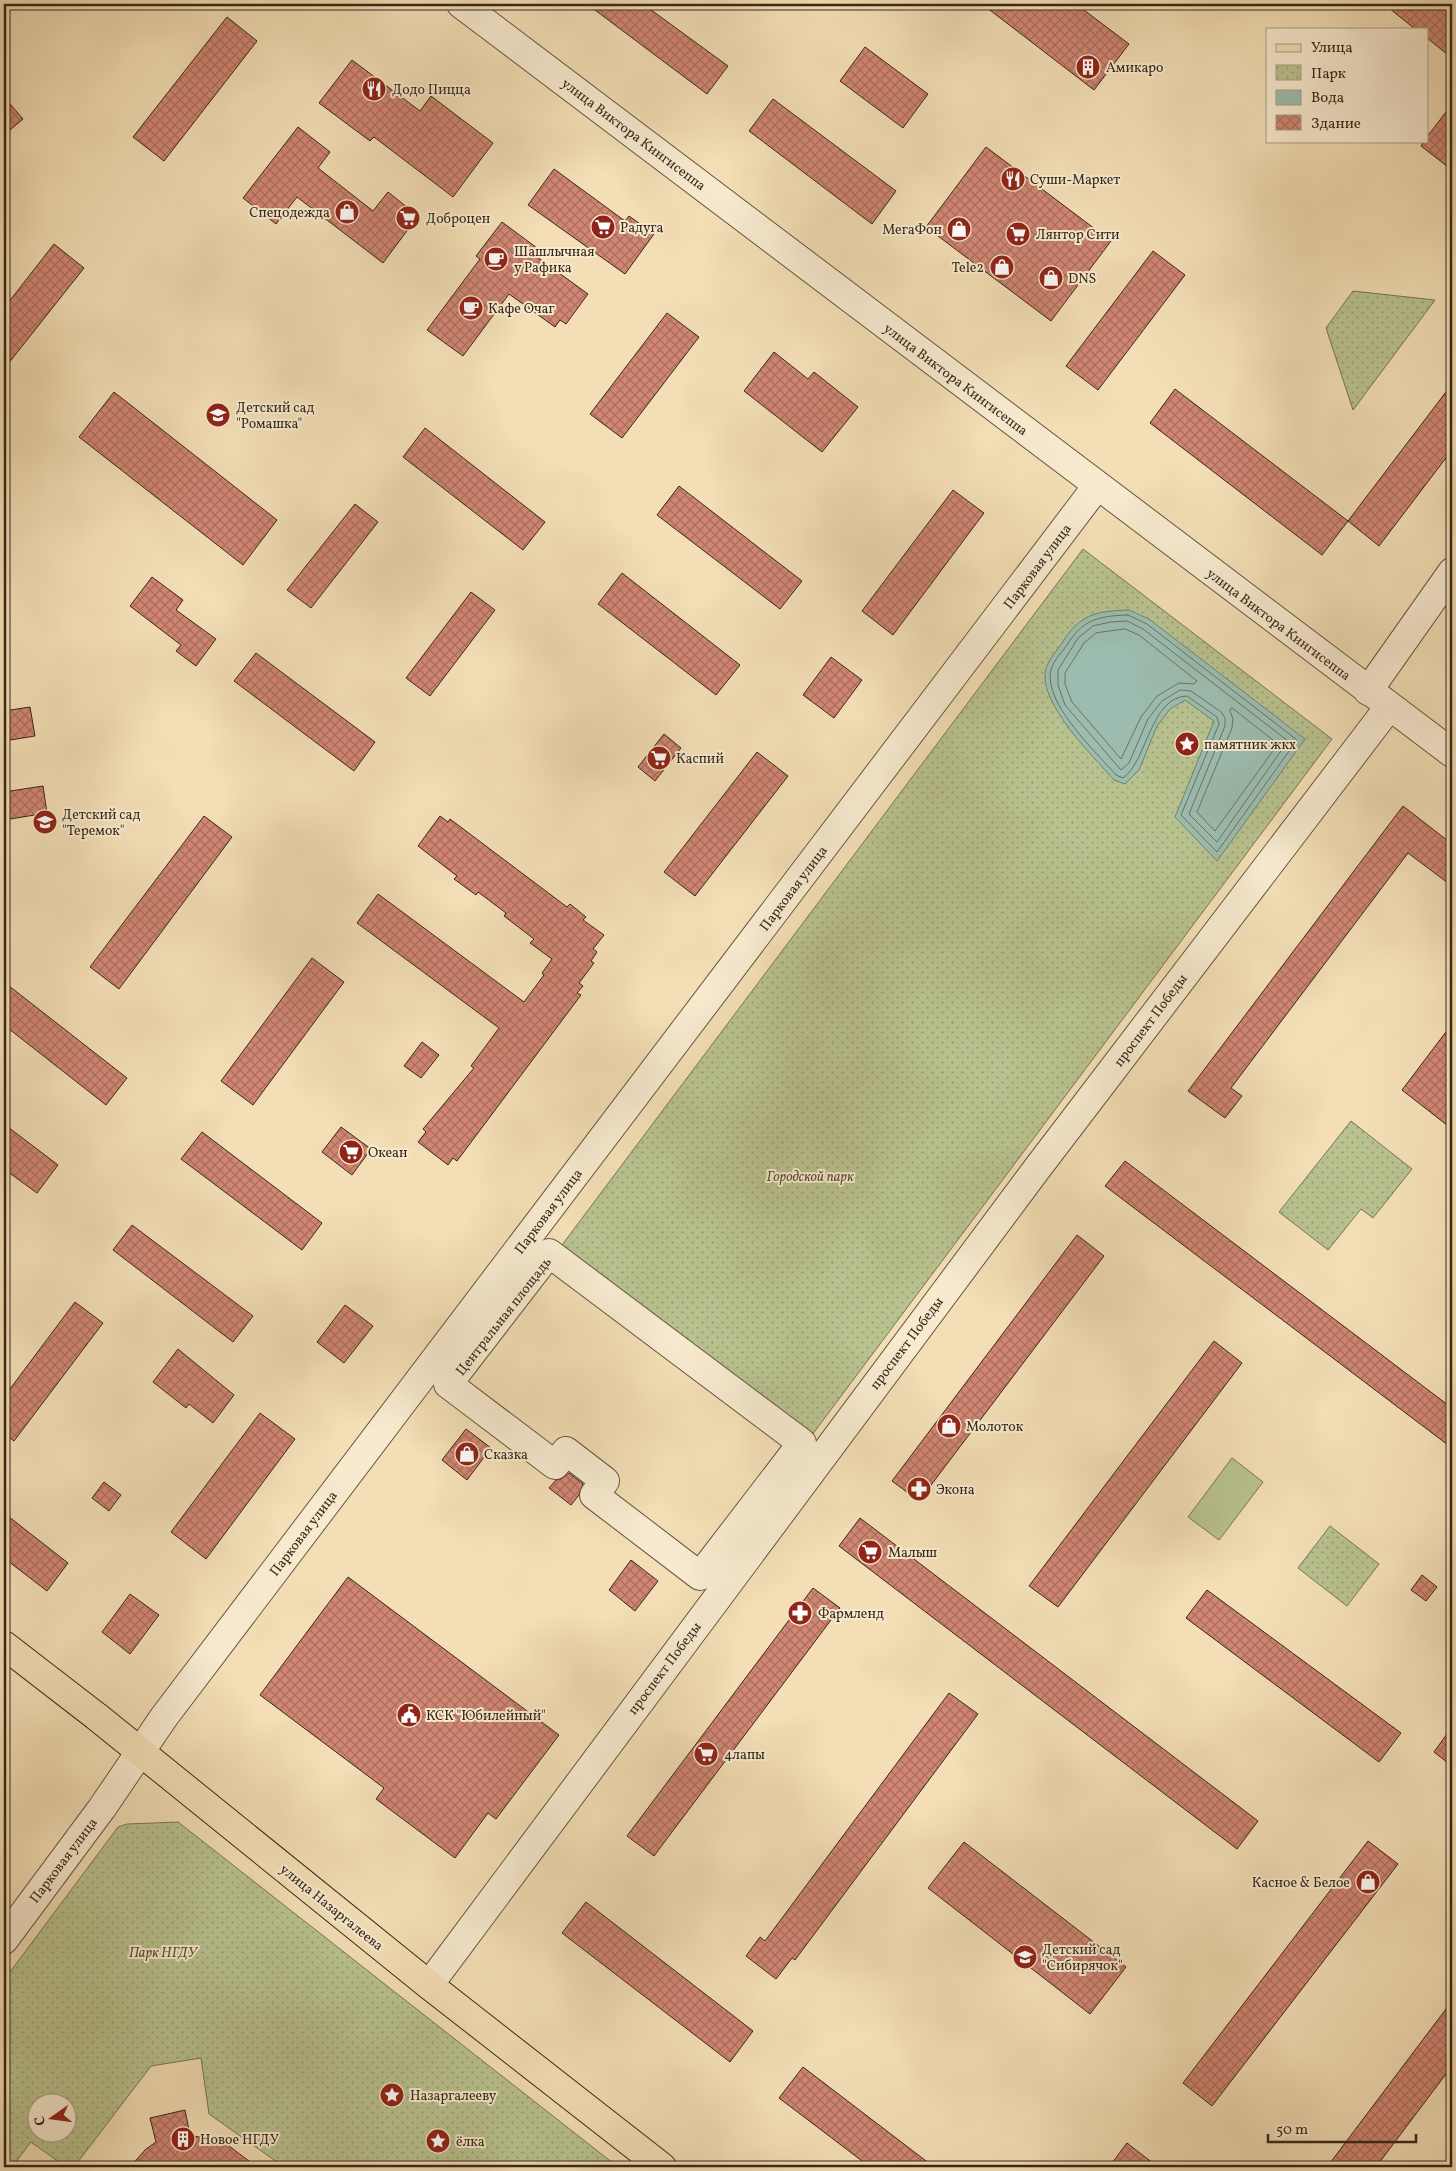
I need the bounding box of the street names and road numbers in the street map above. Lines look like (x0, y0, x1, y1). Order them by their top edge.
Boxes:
street label: улица Виктора Кингисеппа (557, 75, 709, 196)
street label: улица Виктора Кингисеппа (879, 320, 1031, 441)
street label: Парковая улица (1000, 520, 1077, 614)
street label: улица Виктора Кингисеппа (1202, 565, 1354, 686)
street label: Парковая улица (756, 842, 833, 936)
street label: проспект Победы (1110, 971, 1192, 1071)
street label: Парковая улица (511, 1165, 588, 1259)
street label: Центральная площадь (452, 1254, 556, 1380)
street label: проспект Победы (866, 1294, 948, 1394)
street label: Парковая улица (266, 1487, 343, 1581)
street label: проспект Победы (624, 1619, 706, 1719)
street label: Парковая улица (26, 1814, 103, 1908)
street label: улица Назаргалеева (275, 1861, 387, 1956)

